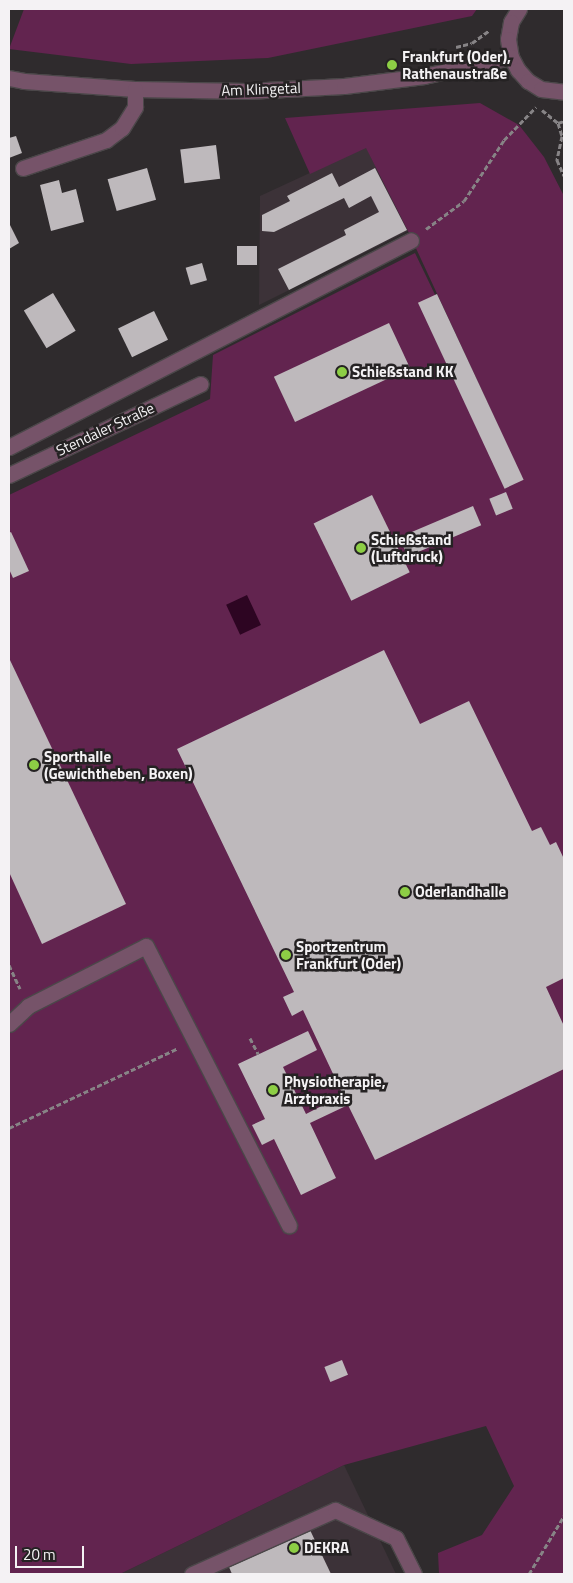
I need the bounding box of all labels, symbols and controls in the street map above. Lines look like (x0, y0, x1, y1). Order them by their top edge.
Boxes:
place label: Frankfurt (Oder), Rathenaustraße (402, 47, 511, 82)
marker: Frankfurt (Oder), Rathenaustraße (386, 59, 398, 71)
street label: Am Klingetal (221, 79, 301, 99)
place label: Schießstand KK (352, 363, 454, 381)
marker: Schießstand KK (336, 366, 348, 378)
street label: Stendaler Straße (53, 398, 157, 460)
place label: Schießstand (Luftdruck) (371, 530, 452, 565)
marker: Schießstand (Luftdruck) (355, 542, 367, 554)
place label: Sporthalle (Gewichtheben, Boxen) (44, 747, 193, 782)
marker: Sporthalle (Gewichtheben, Boxen) (28, 759, 40, 771)
place label: Oderlandhalle (415, 883, 506, 901)
marker: Oderlandhalle (399, 886, 411, 898)
place label: Sportzentrum Frankfurt (Oder) (296, 937, 401, 972)
marker: Sportzentrum Frankfurt (Oder) (280, 949, 292, 961)
place label: Physiotherapie, Arztpraxis (284, 1072, 386, 1107)
marker: Physiotherapie, Arztpraxis (266, 1083, 280, 1097)
scale bar (18, 1536, 86, 1568)
place label: DEKRA (304, 1539, 349, 1557)
marker: DEKRA (288, 1542, 300, 1554)
text: 20 m (23, 1543, 56, 1566)

